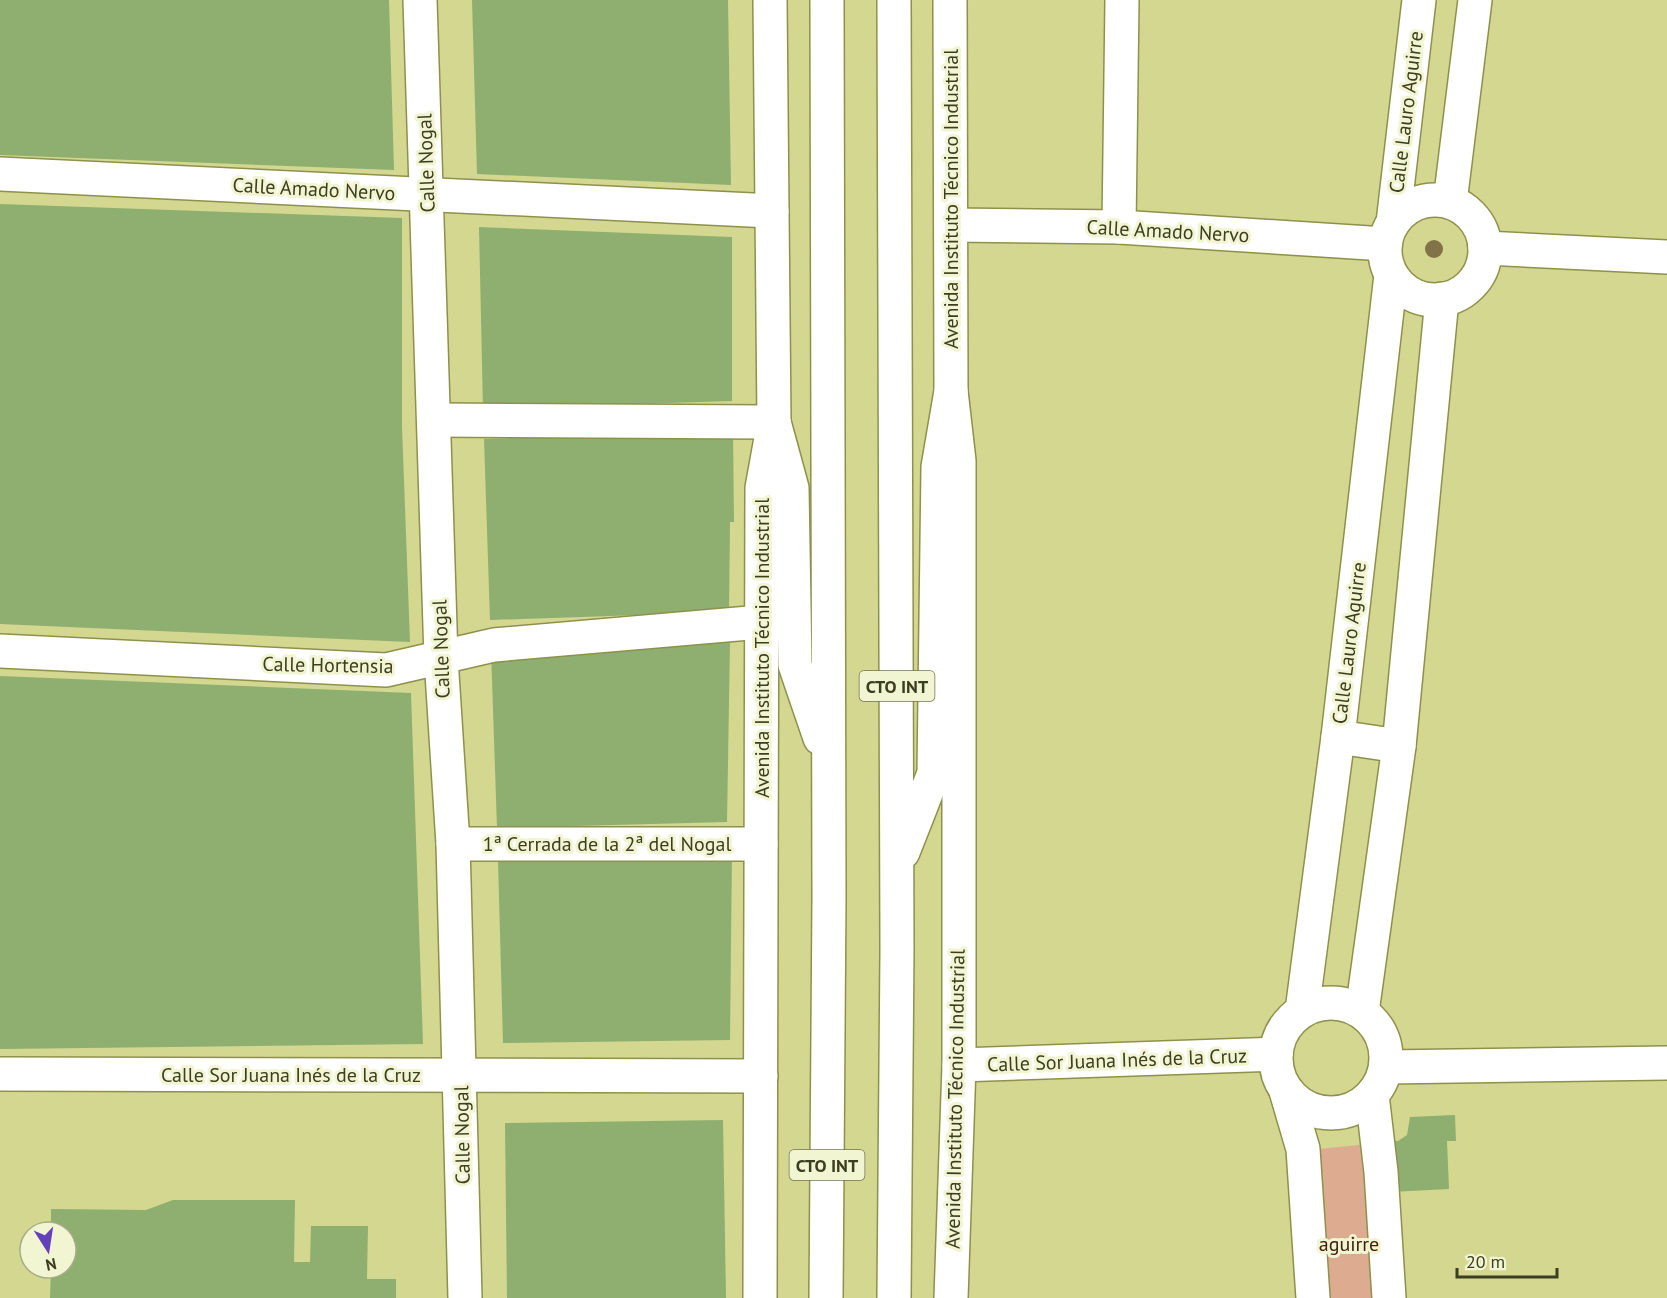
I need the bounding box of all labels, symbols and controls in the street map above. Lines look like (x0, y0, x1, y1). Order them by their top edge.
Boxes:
street label: Calle Lauro Aguirre (1383, 29, 1429, 195)
street label: Avenida Instituto Técnico Industrial (938, 49, 964, 349)
street label: Calle Nogal (411, 113, 441, 213)
street label: Calle Amado Nervo (232, 172, 396, 206)
street label: Calle Amado Nervo (1086, 214, 1250, 248)
street label: Avenida Instituto Técnico Industrial (749, 498, 775, 798)
street label: Calle Lauro Aguirre (1326, 560, 1372, 726)
street label: Calle Nogal (426, 599, 456, 699)
street label: Calle Hortensia (262, 651, 394, 679)
road number: CTO INT (860, 671, 934, 701)
street label: 1ª Cerrada de la 2ª del Nogal (483, 831, 731, 857)
street label: Avenida Instituto Técnico Industrial (939, 949, 971, 1249)
street label: Calle Sor Juana Inés de la Cruz (987, 1042, 1247, 1078)
street label: Calle Sor Juana Inés de la Cruz (161, 1062, 421, 1088)
street label: Calle Nogal (448, 1085, 476, 1185)
road number: CTO INT (790, 1150, 864, 1180)
north arrow (18, 1220, 78, 1280)
park label: aguirre (1319, 1231, 1379, 1257)
scale bar (1457, 1241, 1558, 1279)
text: 20 m (1466, 1250, 1505, 1273)
text: N (44, 1254, 58, 1276)

